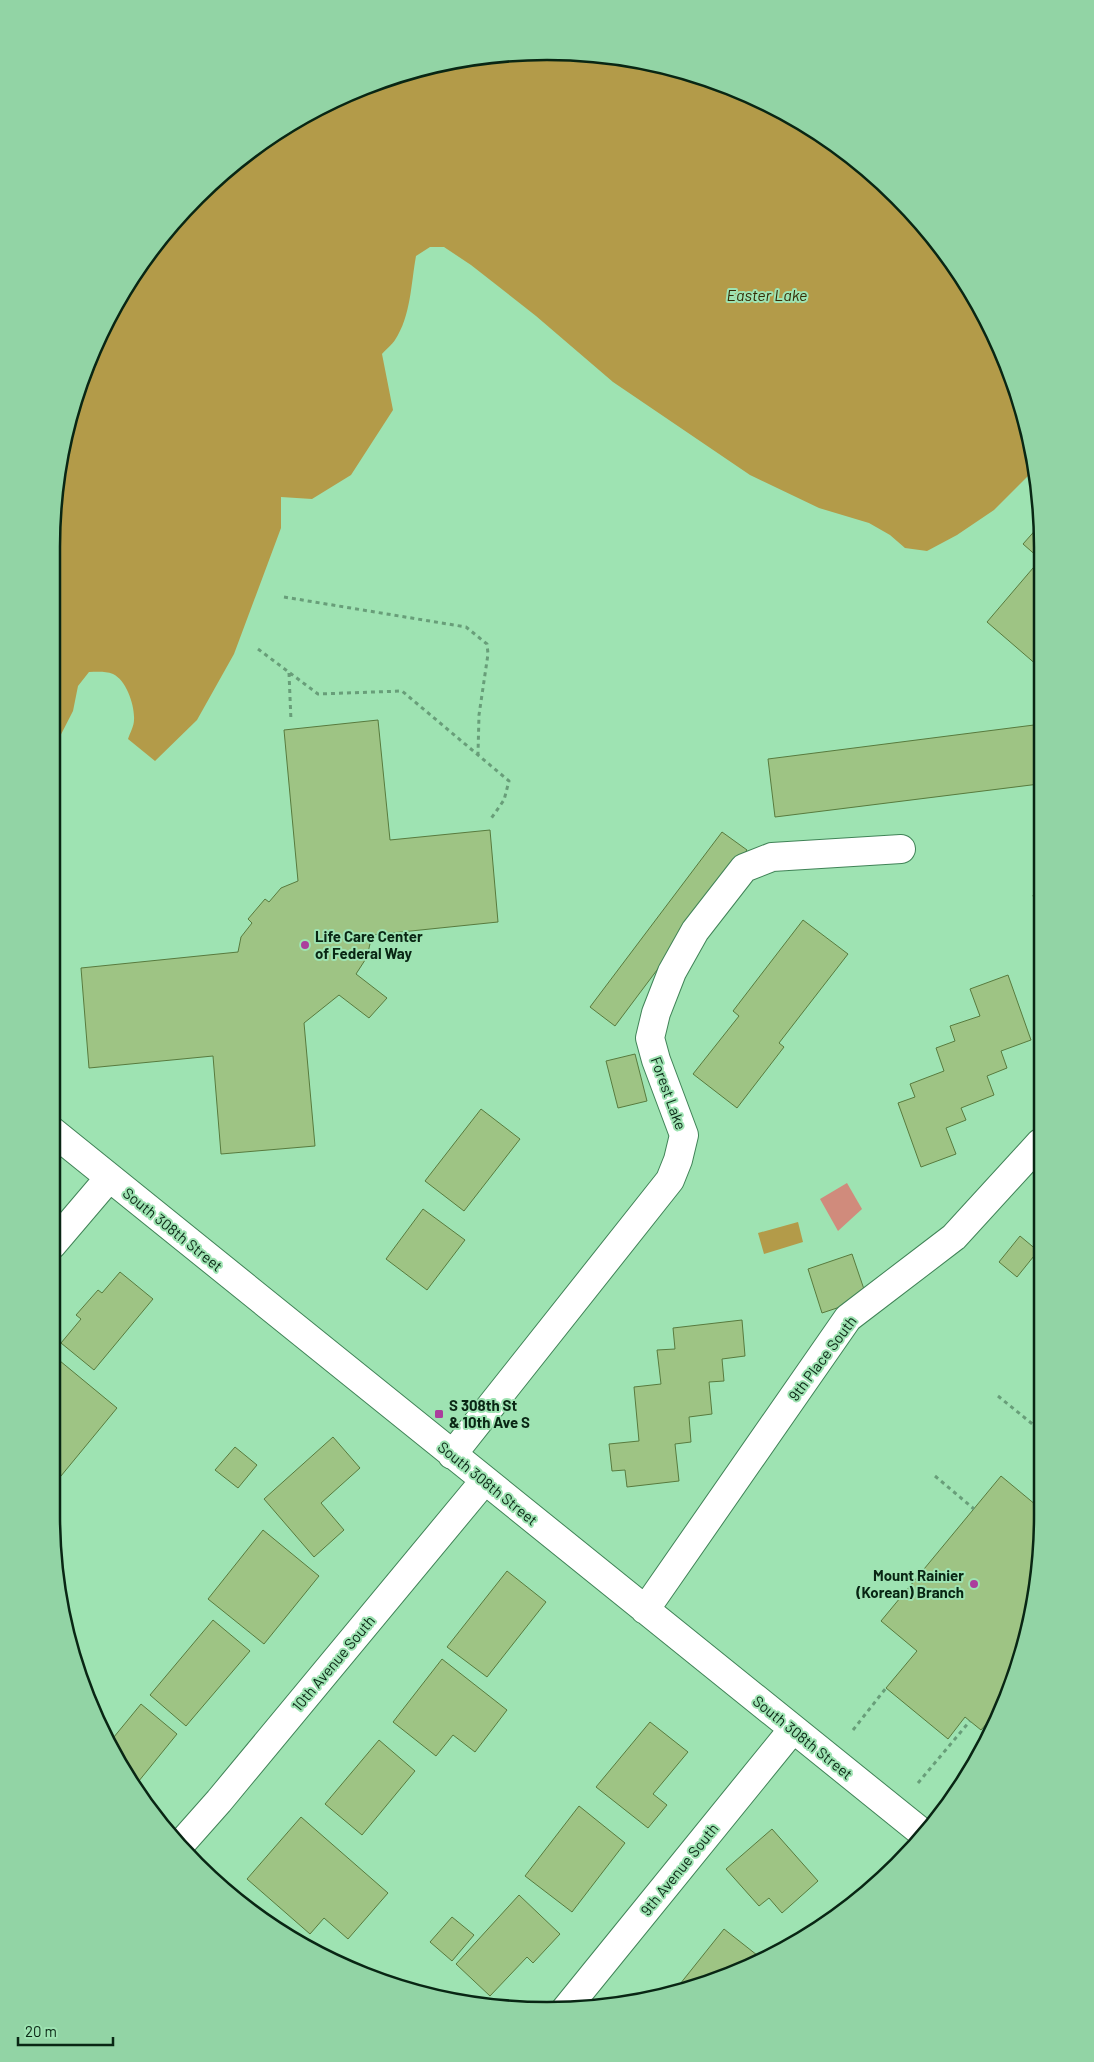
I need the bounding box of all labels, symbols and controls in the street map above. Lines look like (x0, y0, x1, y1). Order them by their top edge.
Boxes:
water label: Easter Lake (727, 285, 807, 304)
place label: Life Care Center of Federal Way (315, 927, 423, 962)
marker: Life Care Center of Federal Way (299, 939, 311, 951)
street label: Forest Lake (647, 1054, 691, 1132)
street label: South 308th Street (120, 1183, 226, 1275)
street label: 9th Place South (784, 1312, 860, 1404)
place label: S 308th St & 10th Ave S (449, 1396, 530, 1431)
marker: S 308th St & 10th Ave S (433, 1408, 445, 1420)
street label: South 308th Street (435, 1437, 541, 1529)
place label: Mount Rainier (Korean) Branch (855, 1566, 964, 1601)
marker: Mount Rainier (Korean) Branch (968, 1578, 980, 1590)
street label: 10th Avenue South (288, 1611, 378, 1715)
street label: South 308th Street (750, 1691, 856, 1783)
street label: 9th Avenue South (636, 1819, 722, 1919)
scale bar (18, 2014, 112, 2046)
text: 20 m (25, 2022, 57, 2040)

